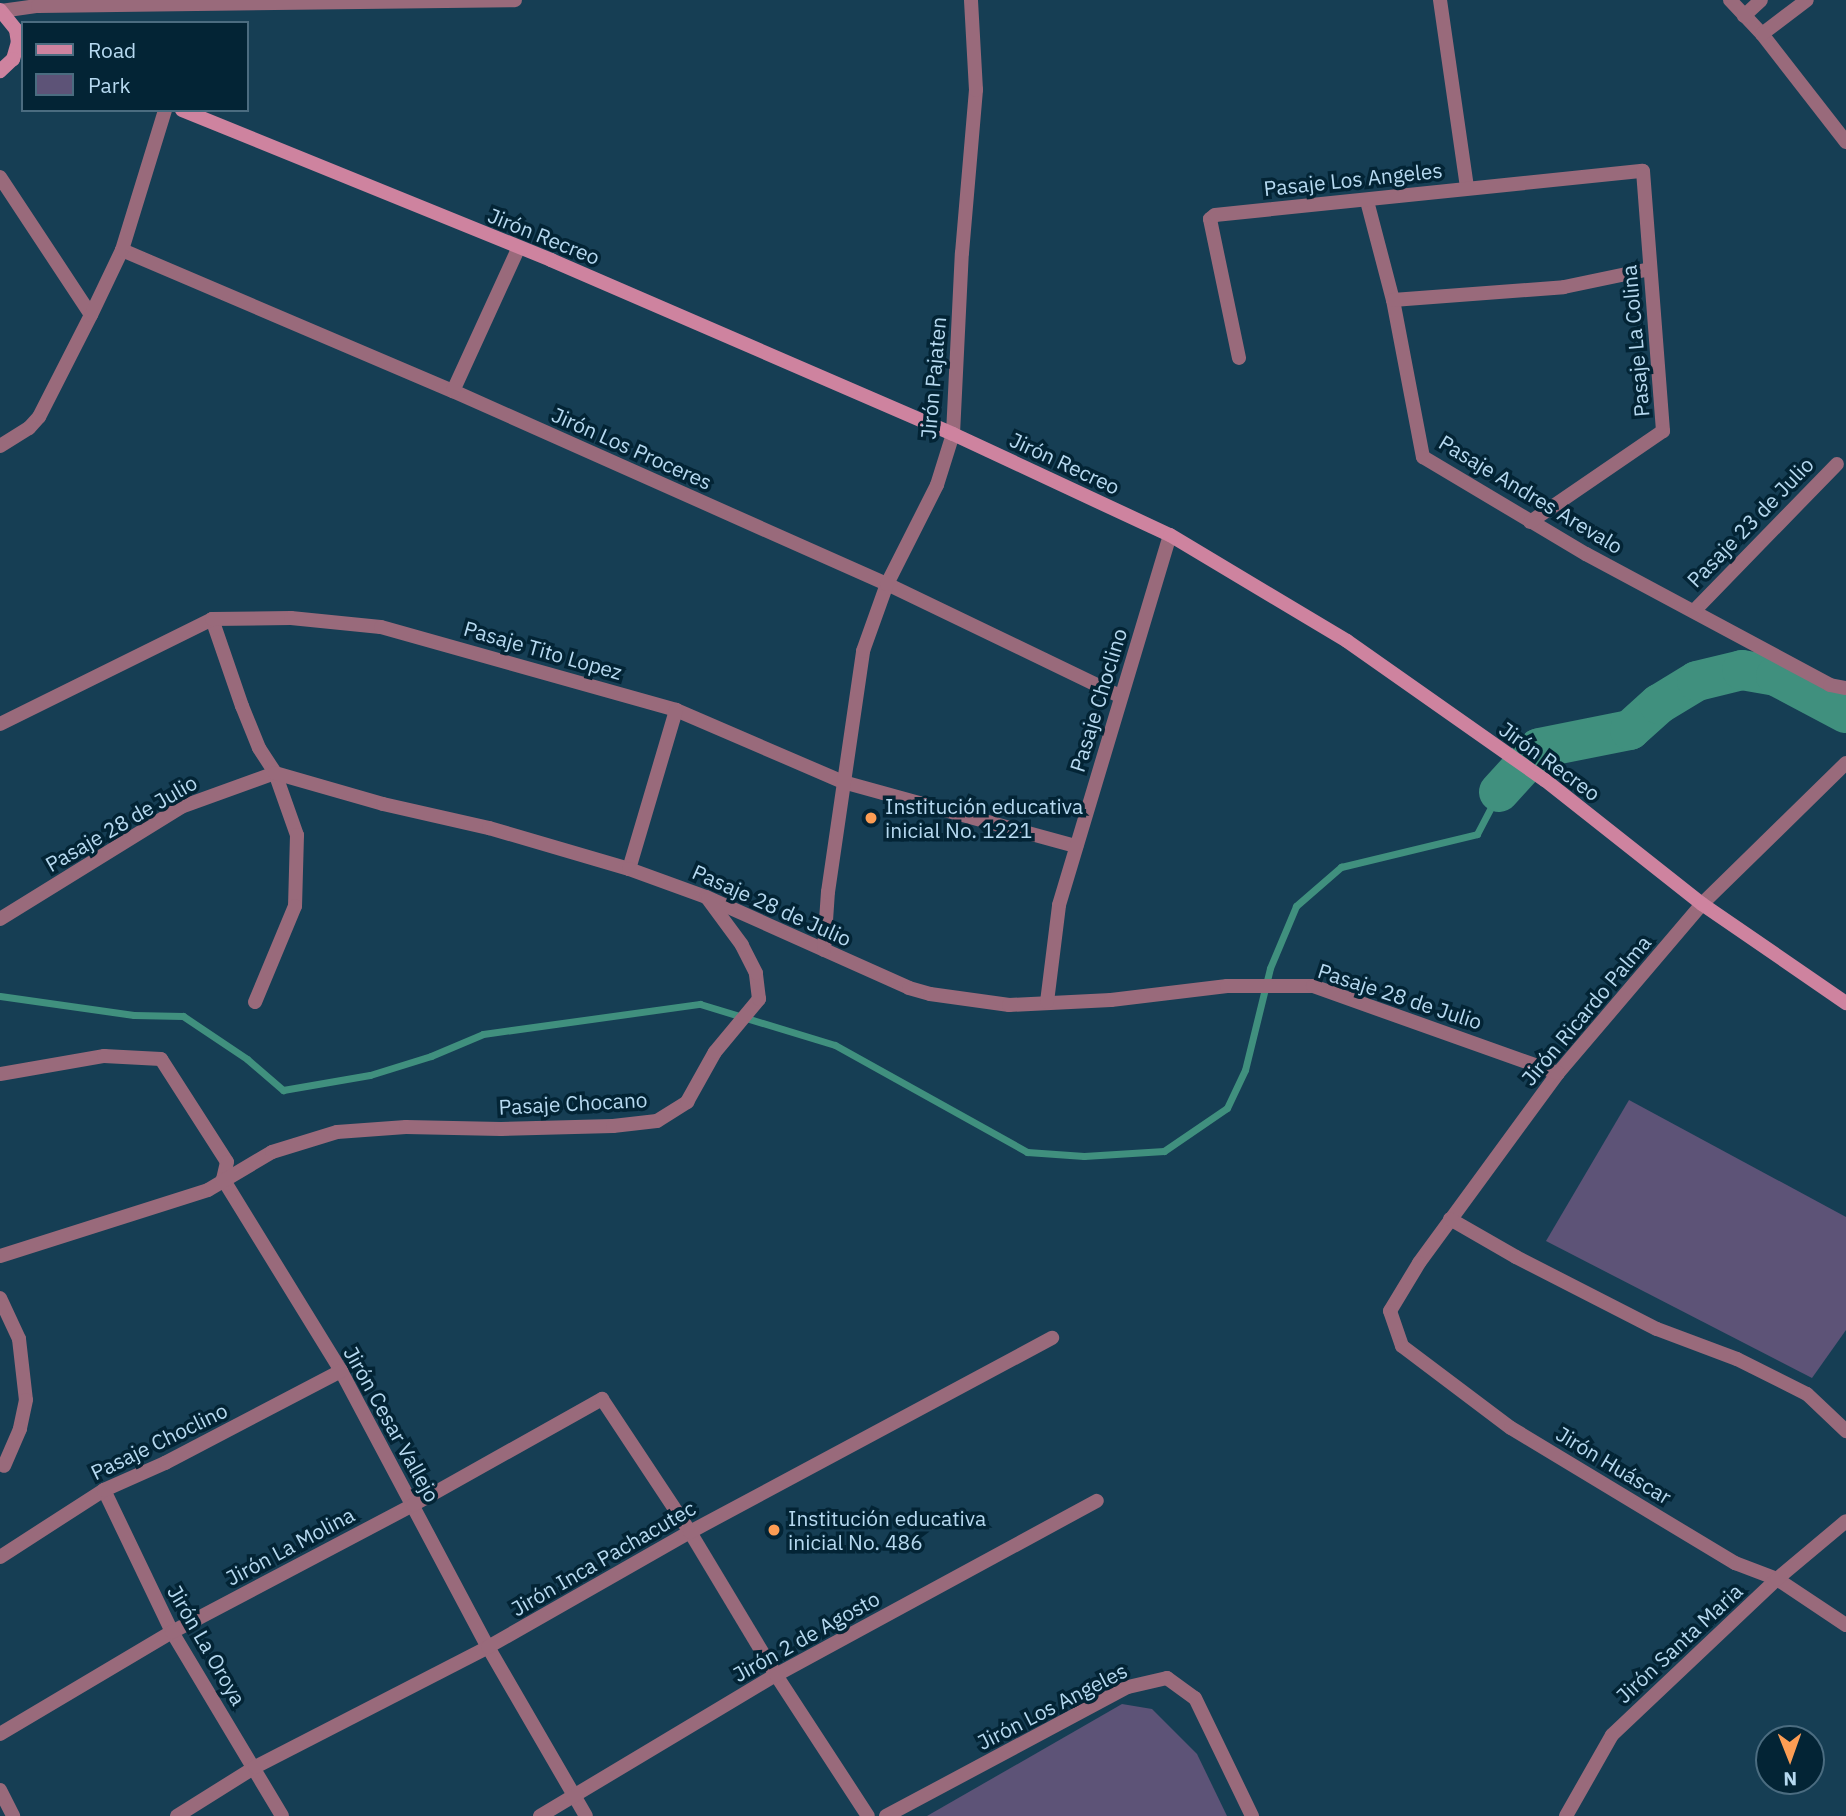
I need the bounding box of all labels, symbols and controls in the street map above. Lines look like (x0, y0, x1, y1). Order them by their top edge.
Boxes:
legend (21, 21, 248, 112)
text: Road (88, 36, 136, 64)
text: Park (88, 71, 131, 99)
street label: Pasaje Los Angeles (1262, 157, 1444, 201)
street label: Jirón Recreo (484, 202, 604, 270)
street label: Pasaje La Colina (1616, 264, 1654, 418)
street label: Jirón Pajaten (915, 316, 951, 440)
street label: Jirón Los Proceres (548, 401, 716, 495)
street label: Jirón Recreo (1006, 427, 1124, 499)
street label: Pasaje Andres Arevalo (1434, 429, 1628, 559)
street label: Pasaje 23 de Julio (1682, 452, 1818, 592)
street label: Pasaje Tito Lopez (461, 615, 625, 685)
street label: Pasaje Choclino (1064, 625, 1132, 775)
street label: Jirón Recreo (1495, 716, 1605, 806)
street label: Pasaje 28 de Julio (41, 769, 201, 877)
place label: Institución educativa inicial No. 1221 (885, 793, 1083, 843)
marker: Institución educativa inicial No. 1221 (863, 810, 879, 826)
street label: Pasaje 28 de Julio (689, 859, 855, 951)
street label: Jirón Ricardo Palma (1516, 930, 1656, 1090)
street label: Pasaje 28 de Julio (1315, 958, 1485, 1034)
street label: Pasaje Chocano (498, 1087, 648, 1119)
street label: Jirón Cesar Vallejo (339, 1342, 445, 1506)
street label: Pasaje Choclino (87, 1397, 231, 1485)
street label: Jirón Huáscar (1552, 1421, 1676, 1509)
street label: Jirón Inca Pachacutec (506, 1495, 700, 1621)
street label: Jirón La Molina (221, 1502, 359, 1590)
place label: Institución educativa inicial No. 486 (788, 1505, 986, 1555)
marker: Institución educativa inicial No. 486 (766, 1522, 782, 1538)
street label: Jirón Santa Maria (1611, 1578, 1747, 1708)
street label: Jirón La Oroya (162, 1581, 252, 1709)
street label: Jirón 2 de Agosto (728, 1585, 884, 1687)
street label: Jirón Los Angeles (973, 1657, 1131, 1755)
north arrow (1755, 1725, 1825, 1795)
text: N (1783, 1767, 1797, 1791)

